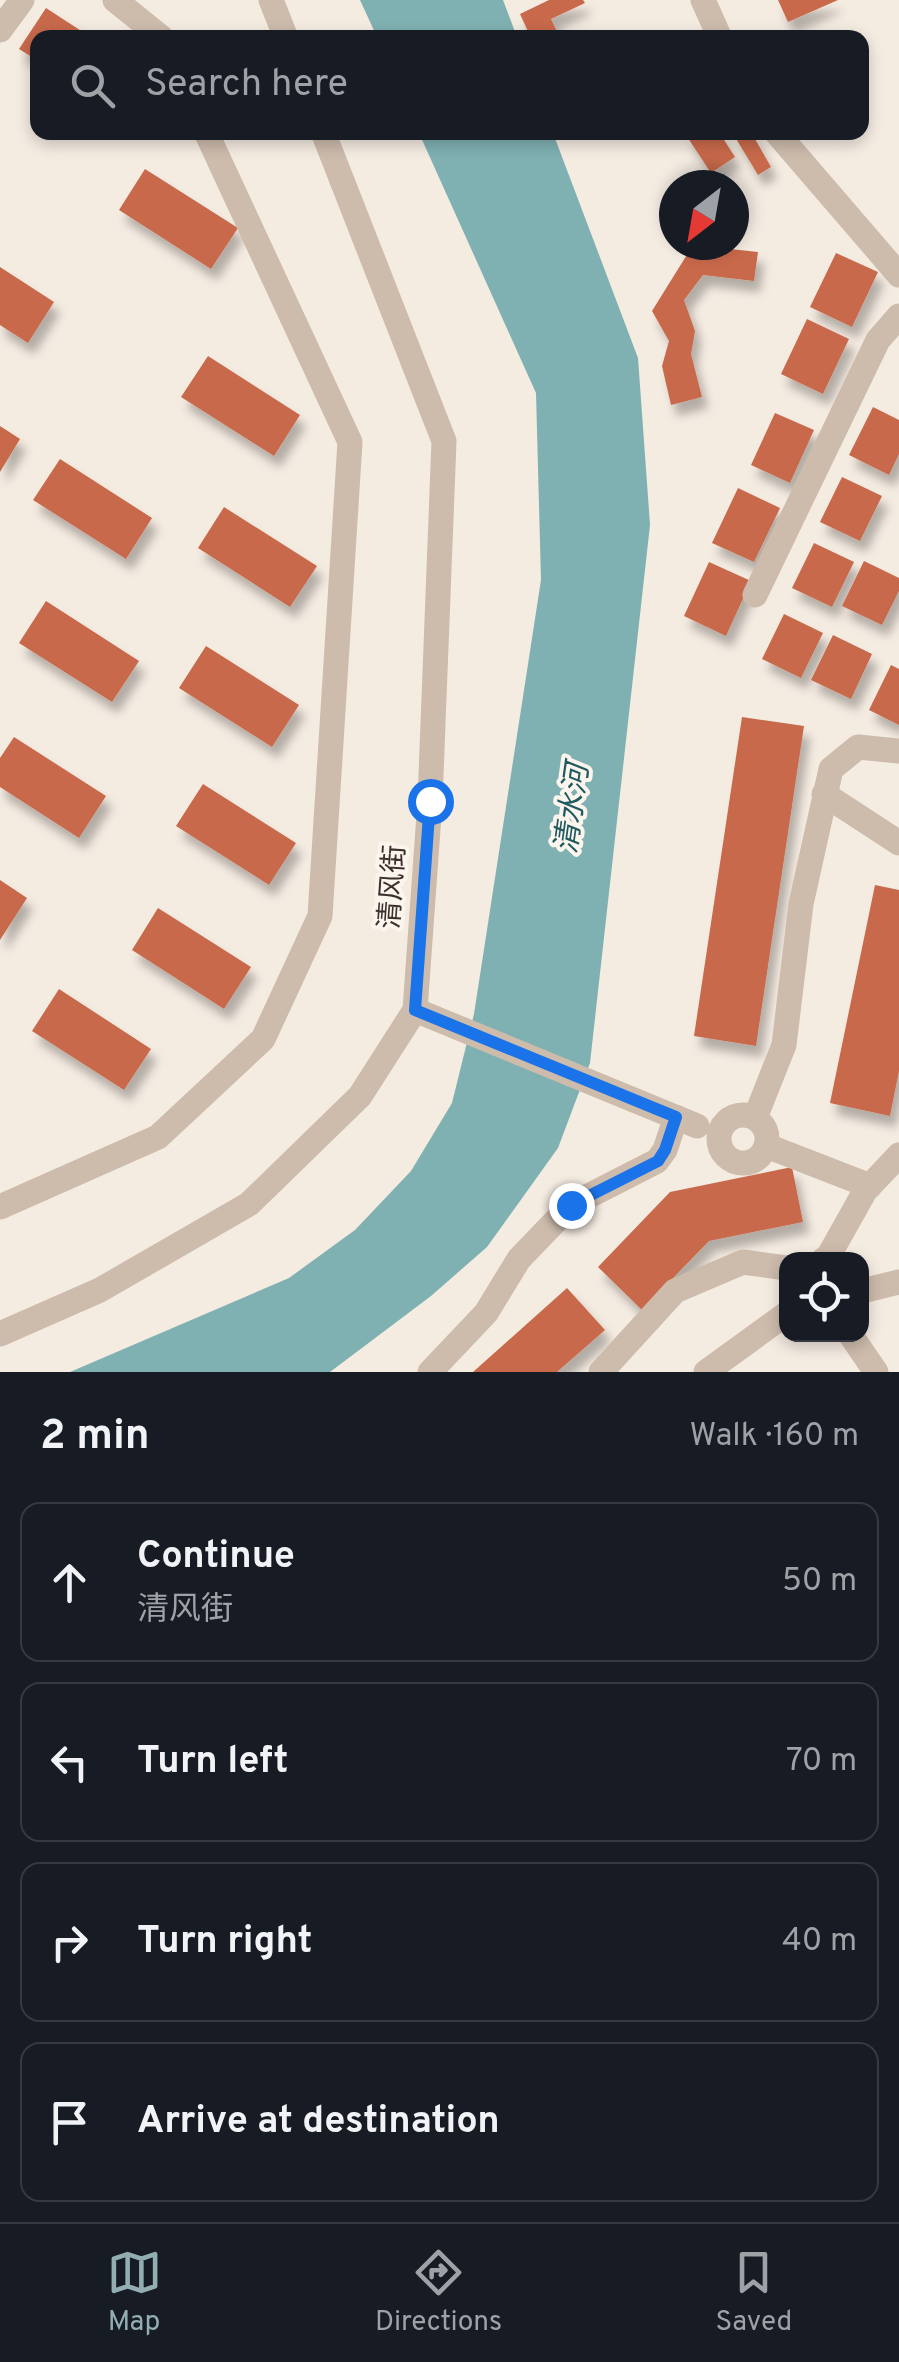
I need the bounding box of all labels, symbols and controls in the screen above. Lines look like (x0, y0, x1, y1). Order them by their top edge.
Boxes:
search box (30, 30, 869, 140)
icon: search (65, 58, 120, 113)
text: Search here (145, 61, 348, 110)
north arrow (659, 170, 749, 260)
water label: 清水河 (549, 757, 599, 856)
route start (408, 779, 454, 825)
street label: 清风街 (373, 844, 415, 930)
route end (549, 1183, 595, 1229)
map controls (779, 1252, 869, 1342)
button: locate (779, 1252, 869, 1342)
text: 2 min (40, 1411, 150, 1464)
text: Walk · 160 m (689, 1417, 859, 1457)
text: Continue (137, 1533, 295, 1582)
icon: ahead (42, 1555, 97, 1610)
text: 50 m (782, 1562, 857, 1602)
text: 清风街 (137, 1591, 233, 1631)
icon: left (42, 1735, 97, 1790)
text: Turn left (137, 1738, 289, 1787)
text: 70 m (786, 1742, 857, 1782)
icon: right (42, 1915, 97, 1970)
text: Turn right (137, 1918, 312, 1967)
text: 40 m (782, 1922, 857, 1962)
icon: arrive (42, 2095, 97, 2150)
text: Arrive at destination (137, 2098, 500, 2147)
tab: Map (107, 2245, 162, 2341)
tab: Directions (375, 2245, 502, 2341)
tab: Saved (715, 2245, 792, 2341)

